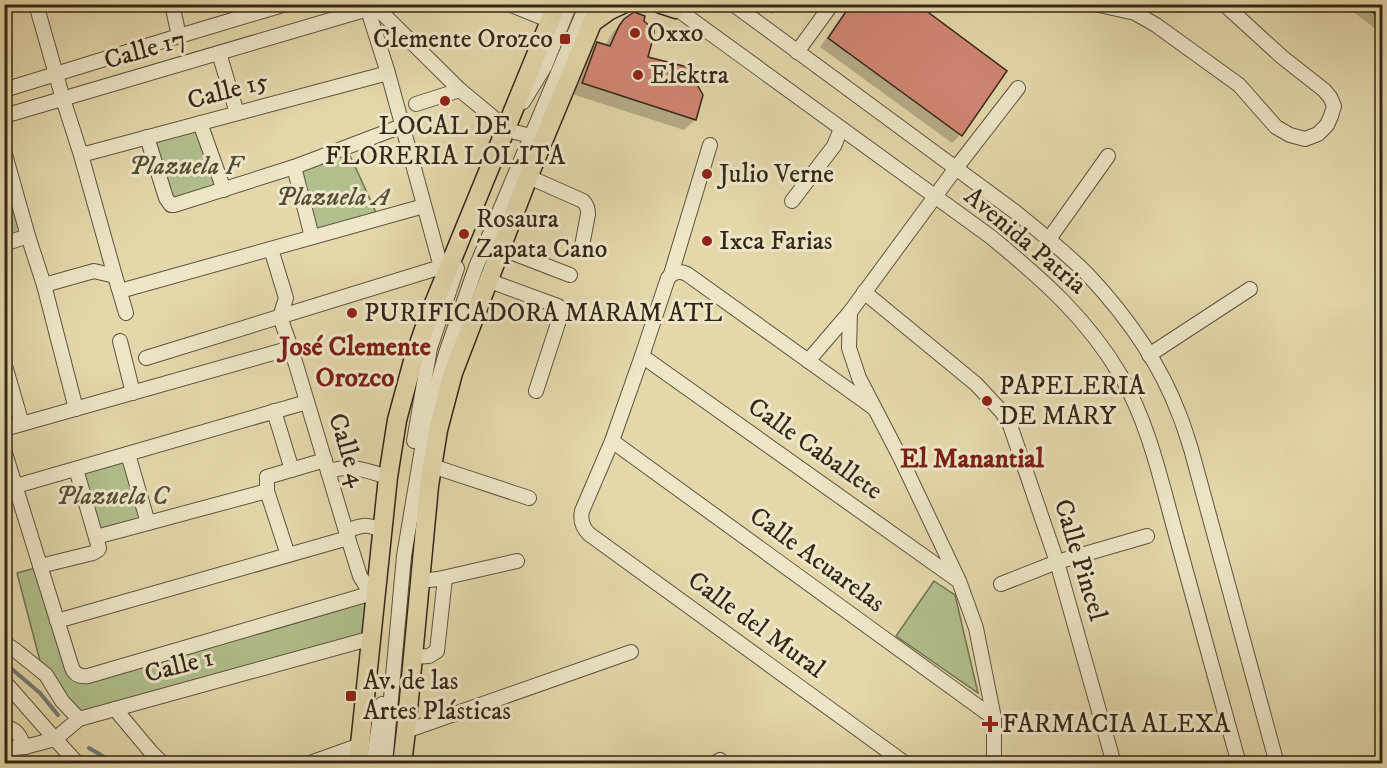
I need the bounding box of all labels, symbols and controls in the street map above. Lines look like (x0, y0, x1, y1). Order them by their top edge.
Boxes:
place label: Oxxo (647, 17, 704, 50)
street label: Calle 17 (100, 23, 190, 77)
place label: Clemente Orozco (373, 23, 553, 56)
marker: Oxxo (628, 26, 642, 40)
marker: Clemente Orozco (558, 32, 572, 46)
place label: Elektra (650, 59, 729, 92)
street label: Calle 15 (184, 64, 272, 118)
marker: Elektra (631, 68, 645, 82)
marker: LOCAL DE FLORERIA LOLITA (438, 94, 452, 108)
place label: LOCAL DE FLORERIA LOLITA (325, 110, 566, 173)
park label: Plazuela F (129, 150, 246, 183)
place label: Julio Verne (717, 158, 834, 191)
marker: Julio Verne (700, 167, 714, 181)
street label: Avenida Patria (957, 180, 1093, 302)
park label: Plazuela A (276, 181, 391, 214)
place label: Rosaura Zapata Cano (476, 203, 607, 266)
place label: Ixca Farias (719, 225, 832, 258)
marker: Rosaura Zapata Cano (457, 227, 471, 241)
marker: Ixca Farias (700, 234, 714, 248)
place label: PURIFICADORA MARAM ATL (364, 297, 722, 330)
marker: PURIFICADORA MARAM ATL (345, 306, 359, 320)
district label: José Clemente Orozco (276, 330, 431, 395)
place label: PAPELERIA DE MARY (999, 370, 1146, 433)
street label: Calle Caballete (741, 390, 889, 508)
marker: PAPELERIA DE MARY (980, 394, 994, 408)
street label: Calle 4 (320, 409, 374, 492)
district label: El Manantial (900, 442, 1045, 476)
park label: Plazuela C (56, 480, 171, 513)
street label: Calle Pincel (1046, 495, 1114, 625)
street label: Calle Acuarelas (743, 500, 891, 620)
street label: Calle del Mural (681, 564, 831, 686)
street label: Calle 1 (141, 641, 217, 691)
place label: Av. de las Artes Plásticas (363, 665, 511, 728)
marker: Av. de las Artes Plásticas (344, 689, 358, 703)
place label: FARMACIA ALEXA (1002, 708, 1231, 741)
marker: FARMACIA ALEXA (983, 717, 997, 731)

